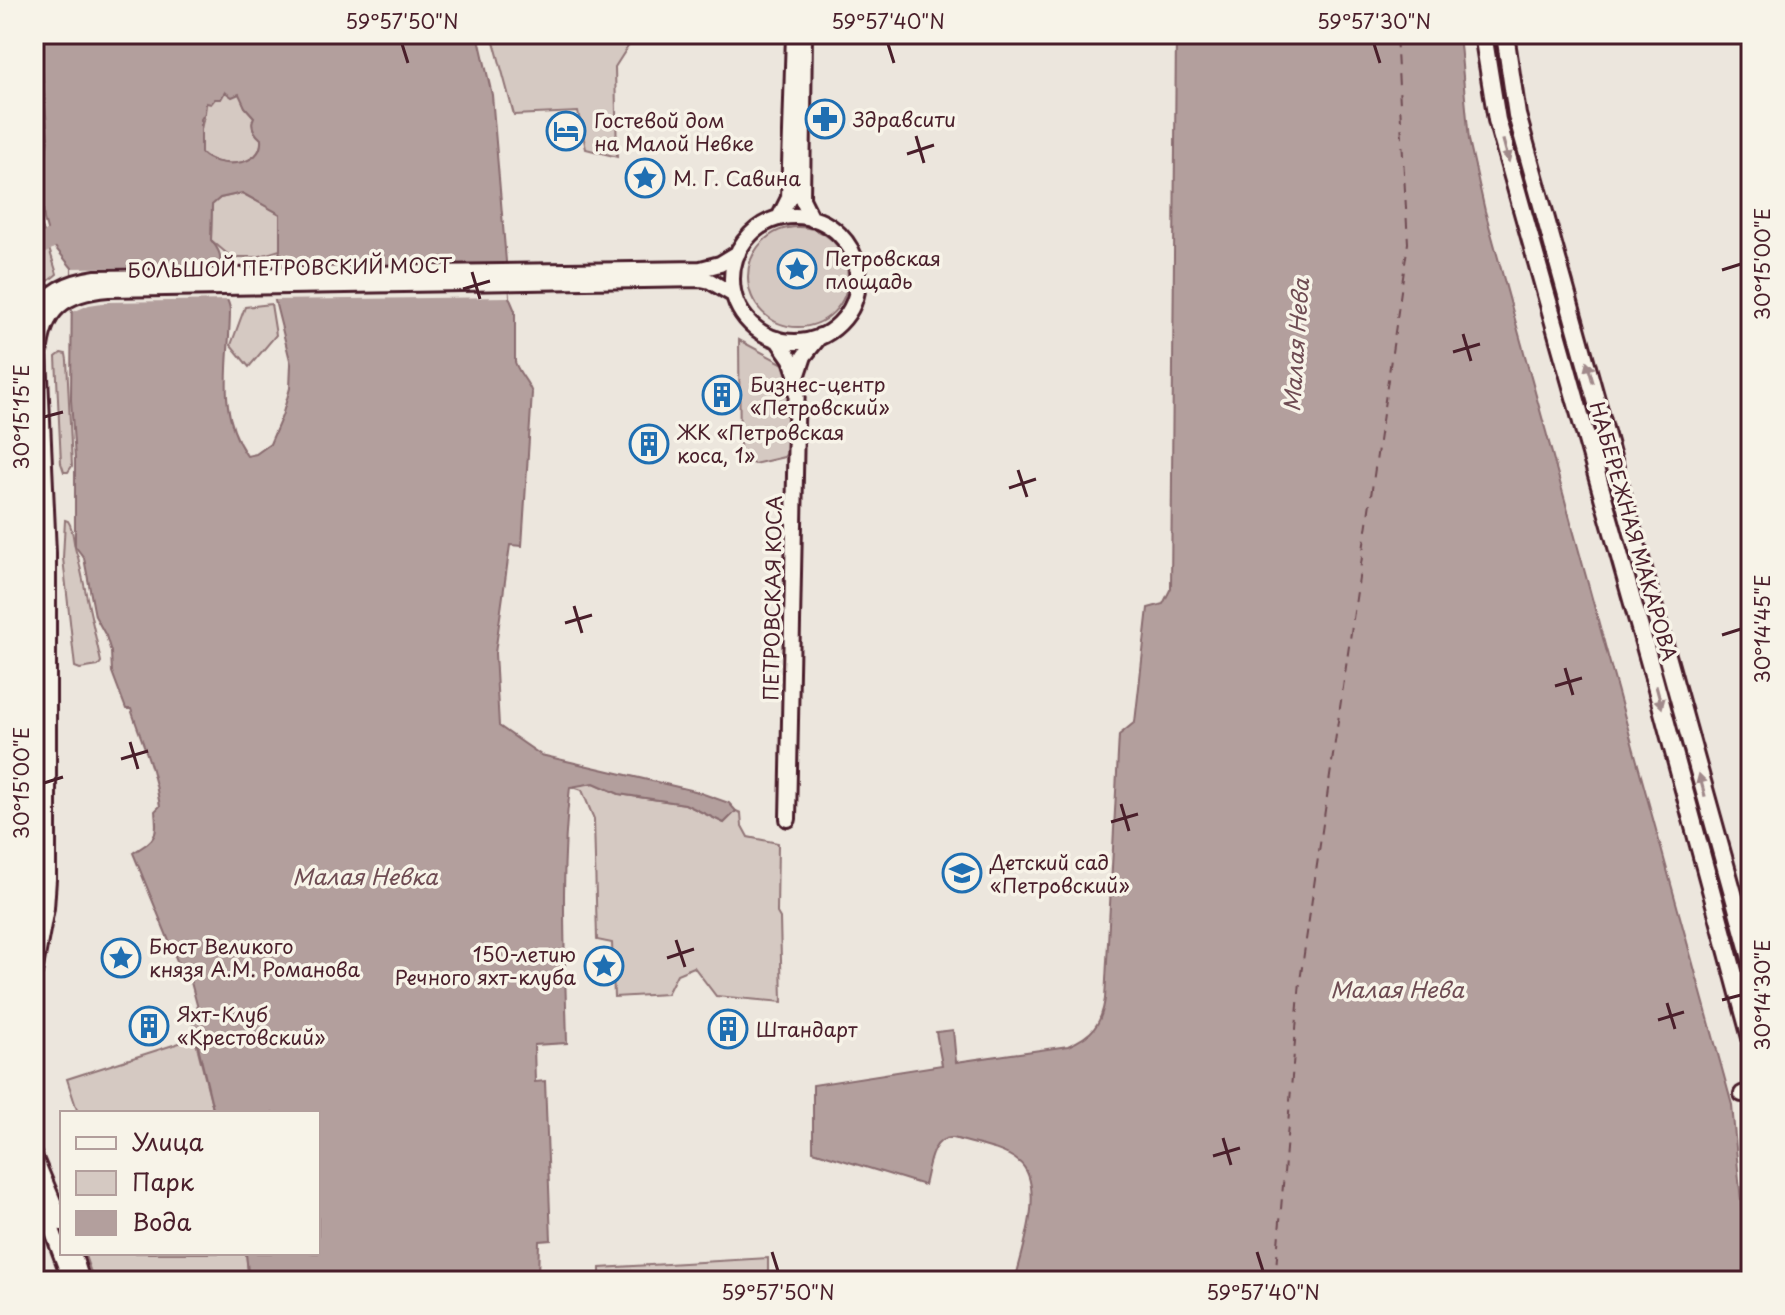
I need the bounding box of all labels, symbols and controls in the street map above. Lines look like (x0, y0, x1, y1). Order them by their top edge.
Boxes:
text: 59°57'50"N (345, 6, 459, 36)
text: 59°57'40"N (831, 6, 945, 36)
text: 59°57'30"N (1317, 6, 1431, 36)
pharmacy icon: Здравсити (804, 98, 846, 140)
place label: Здравсити (852, 104, 956, 134)
place label: Гостевой дом на Малой Невке (594, 105, 754, 158)
hotel icon: Гостевой дом на Малой Невке (545, 110, 587, 152)
one-way arrow (1500, 138, 1512, 163)
place icon: М. Г. Савина (624, 157, 666, 199)
place label: М. Г. Савина (673, 163, 801, 193)
text: 30°15'00"E (1747, 208, 1777, 320)
place label: Петровская площадь (825, 243, 941, 296)
place icon: Петровская площадь (776, 248, 818, 290)
street label: БОЛЬШОЙ ПЕТРОВСКИЙ МОСТ (127, 249, 453, 285)
water label: Малая Нева (1274, 276, 1316, 413)
one-way arrow (1583, 359, 1596, 383)
text: 30°15'15"E (6, 364, 36, 470)
place label: Бизнес-центр «Петровский» (750, 369, 890, 422)
building icon: Бизнес-центр «Петровский» (701, 374, 743, 416)
street label: НАБЕРЕЖНАЯ МАКАРОВА (1583, 398, 1685, 664)
place label: ЖК «Петровская коса, 1» (676, 417, 845, 470)
building icon: ЖК «Петровская коса, 1» (628, 423, 670, 465)
street label: ПЕТРОВСКАЯ КОСА (755, 495, 789, 701)
text: 30°14'45"E (1747, 574, 1777, 684)
one-way arrow (1654, 685, 1666, 710)
text: 30°15'00"E (6, 727, 36, 839)
one-way arrow (1696, 772, 1708, 797)
place label: Детский сад «Петровский» (989, 847, 1130, 900)
school or university icon: Детский сад «Петровский» (941, 852, 983, 894)
water label: Малая Невка (292, 859, 439, 892)
place label: Бюст Великого князя А.М. Романова (149, 931, 361, 984)
place icon: Бюст Великого князя А.М. Романова (100, 937, 142, 979)
place label: 150-летию Речного яхт-клуба (395, 939, 577, 992)
text: 30°14'30"E (1747, 939, 1777, 1051)
place icon: 150-летию Речного яхт-клуба (583, 945, 625, 987)
water label: Малая Нева (1330, 972, 1465, 1005)
place label: Яхт-Клуб «Крестовский» (177, 999, 325, 1052)
building icon: Яхт-Клуб «Крестовский» (128, 1005, 170, 1047)
building icon: Штандарт (707, 1008, 749, 1050)
place label: Штандарт (756, 1014, 858, 1044)
legend (60, 1111, 320, 1255)
text: Улица (132, 1123, 204, 1159)
text: Парк (132, 1163, 195, 1199)
text: Вода (132, 1203, 191, 1239)
text: 59°57'50"N (721, 1277, 835, 1307)
text: 59°57'40"N (1206, 1277, 1320, 1307)

